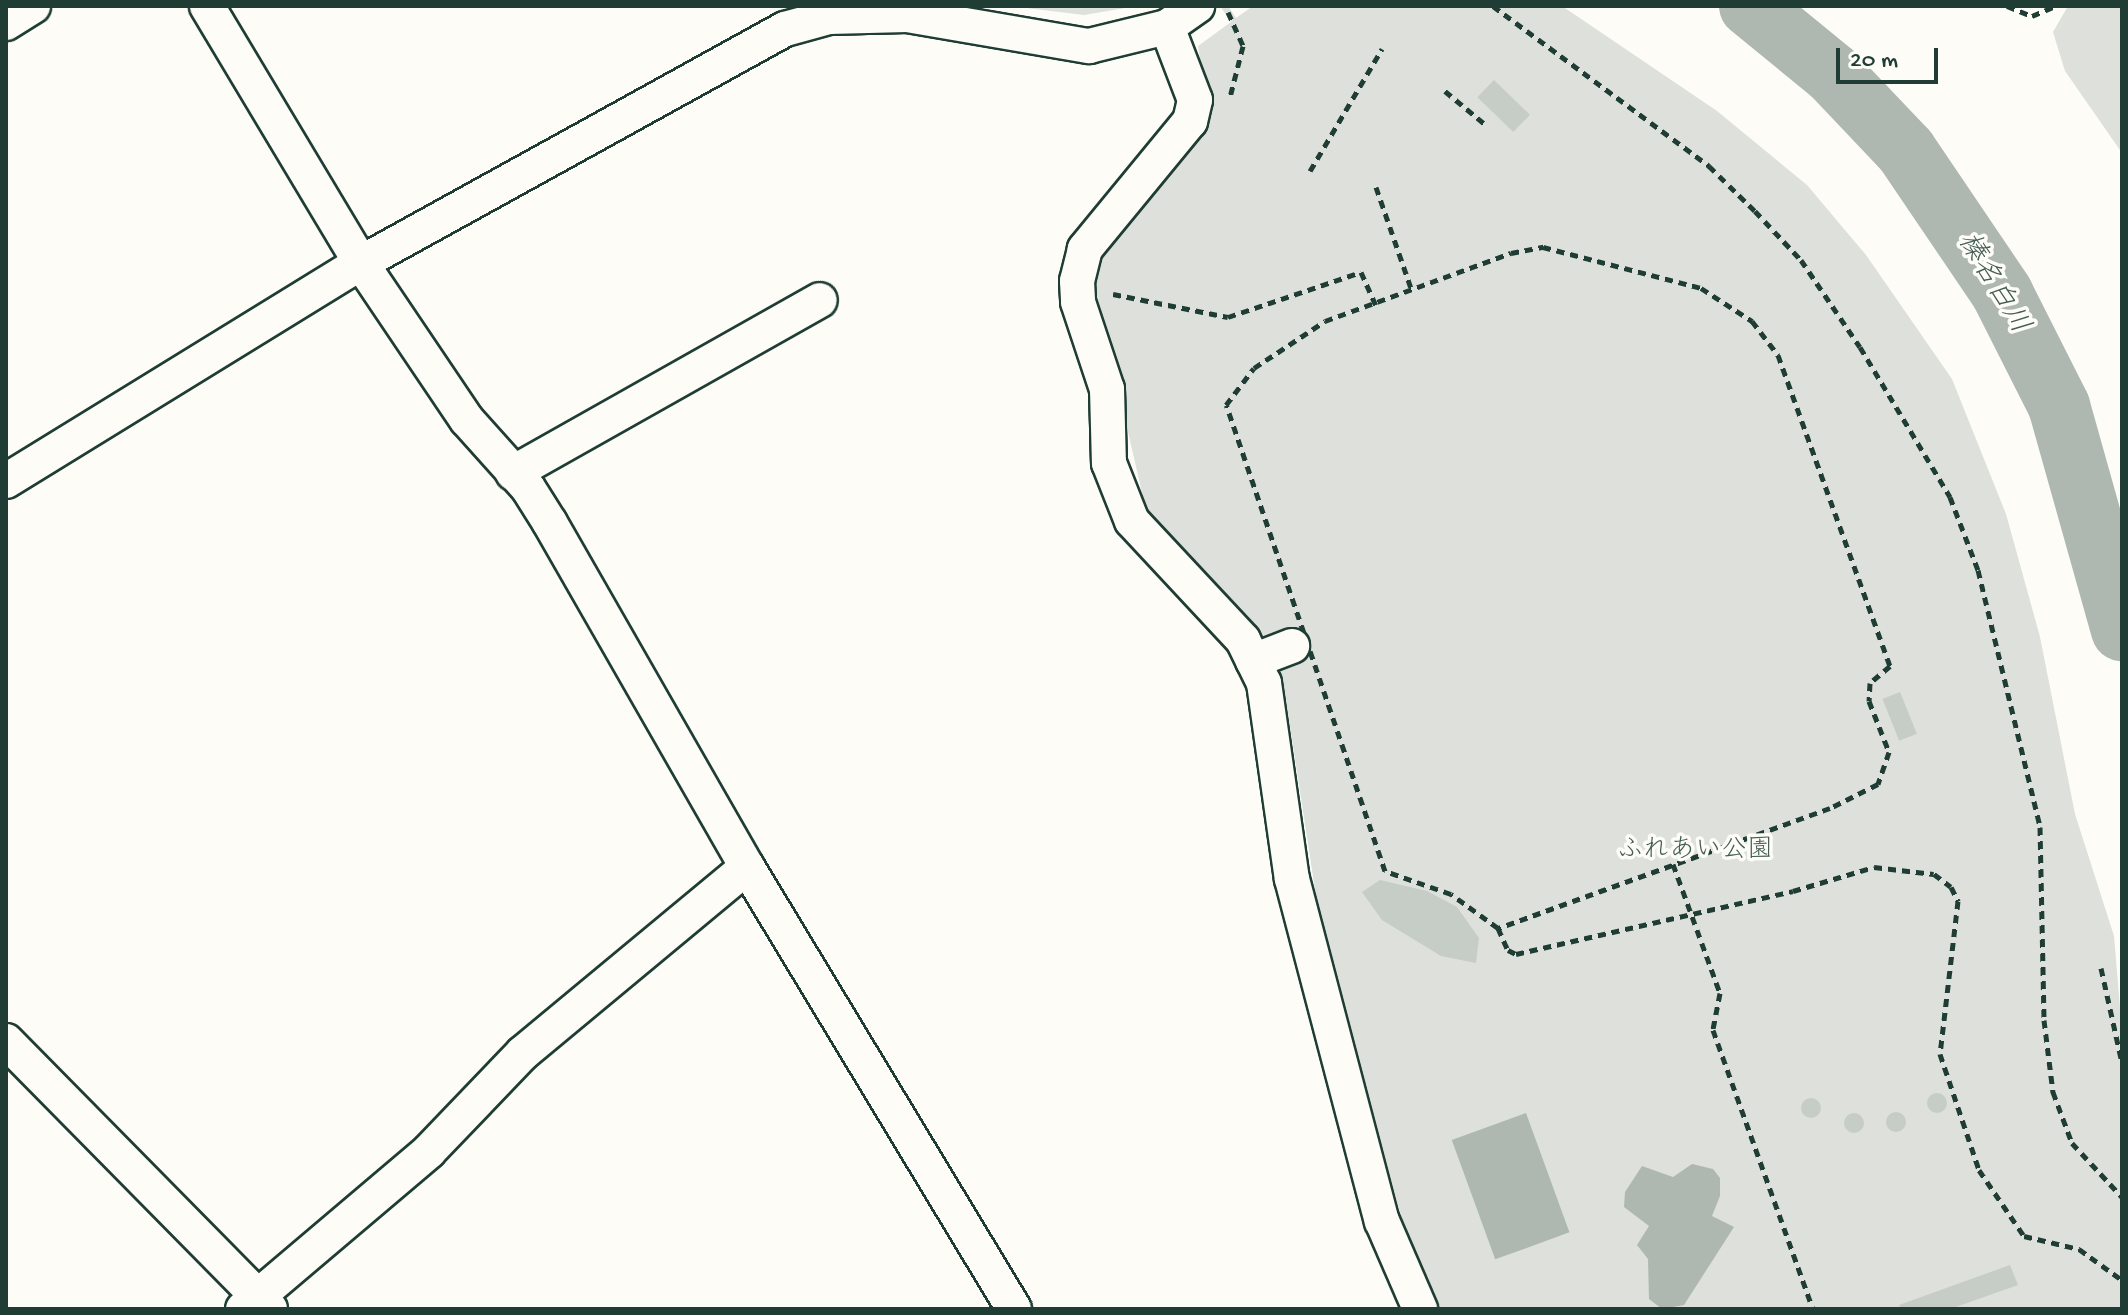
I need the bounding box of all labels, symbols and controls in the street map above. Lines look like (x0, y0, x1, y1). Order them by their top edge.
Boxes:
scale bar (1840, 32, 1942, 82)
text: 20 m (1850, 47, 1898, 76)
water label: 榛名白川 (1949, 227, 2035, 341)
park label: ふれあい公園 (1617, 836, 1773, 868)

